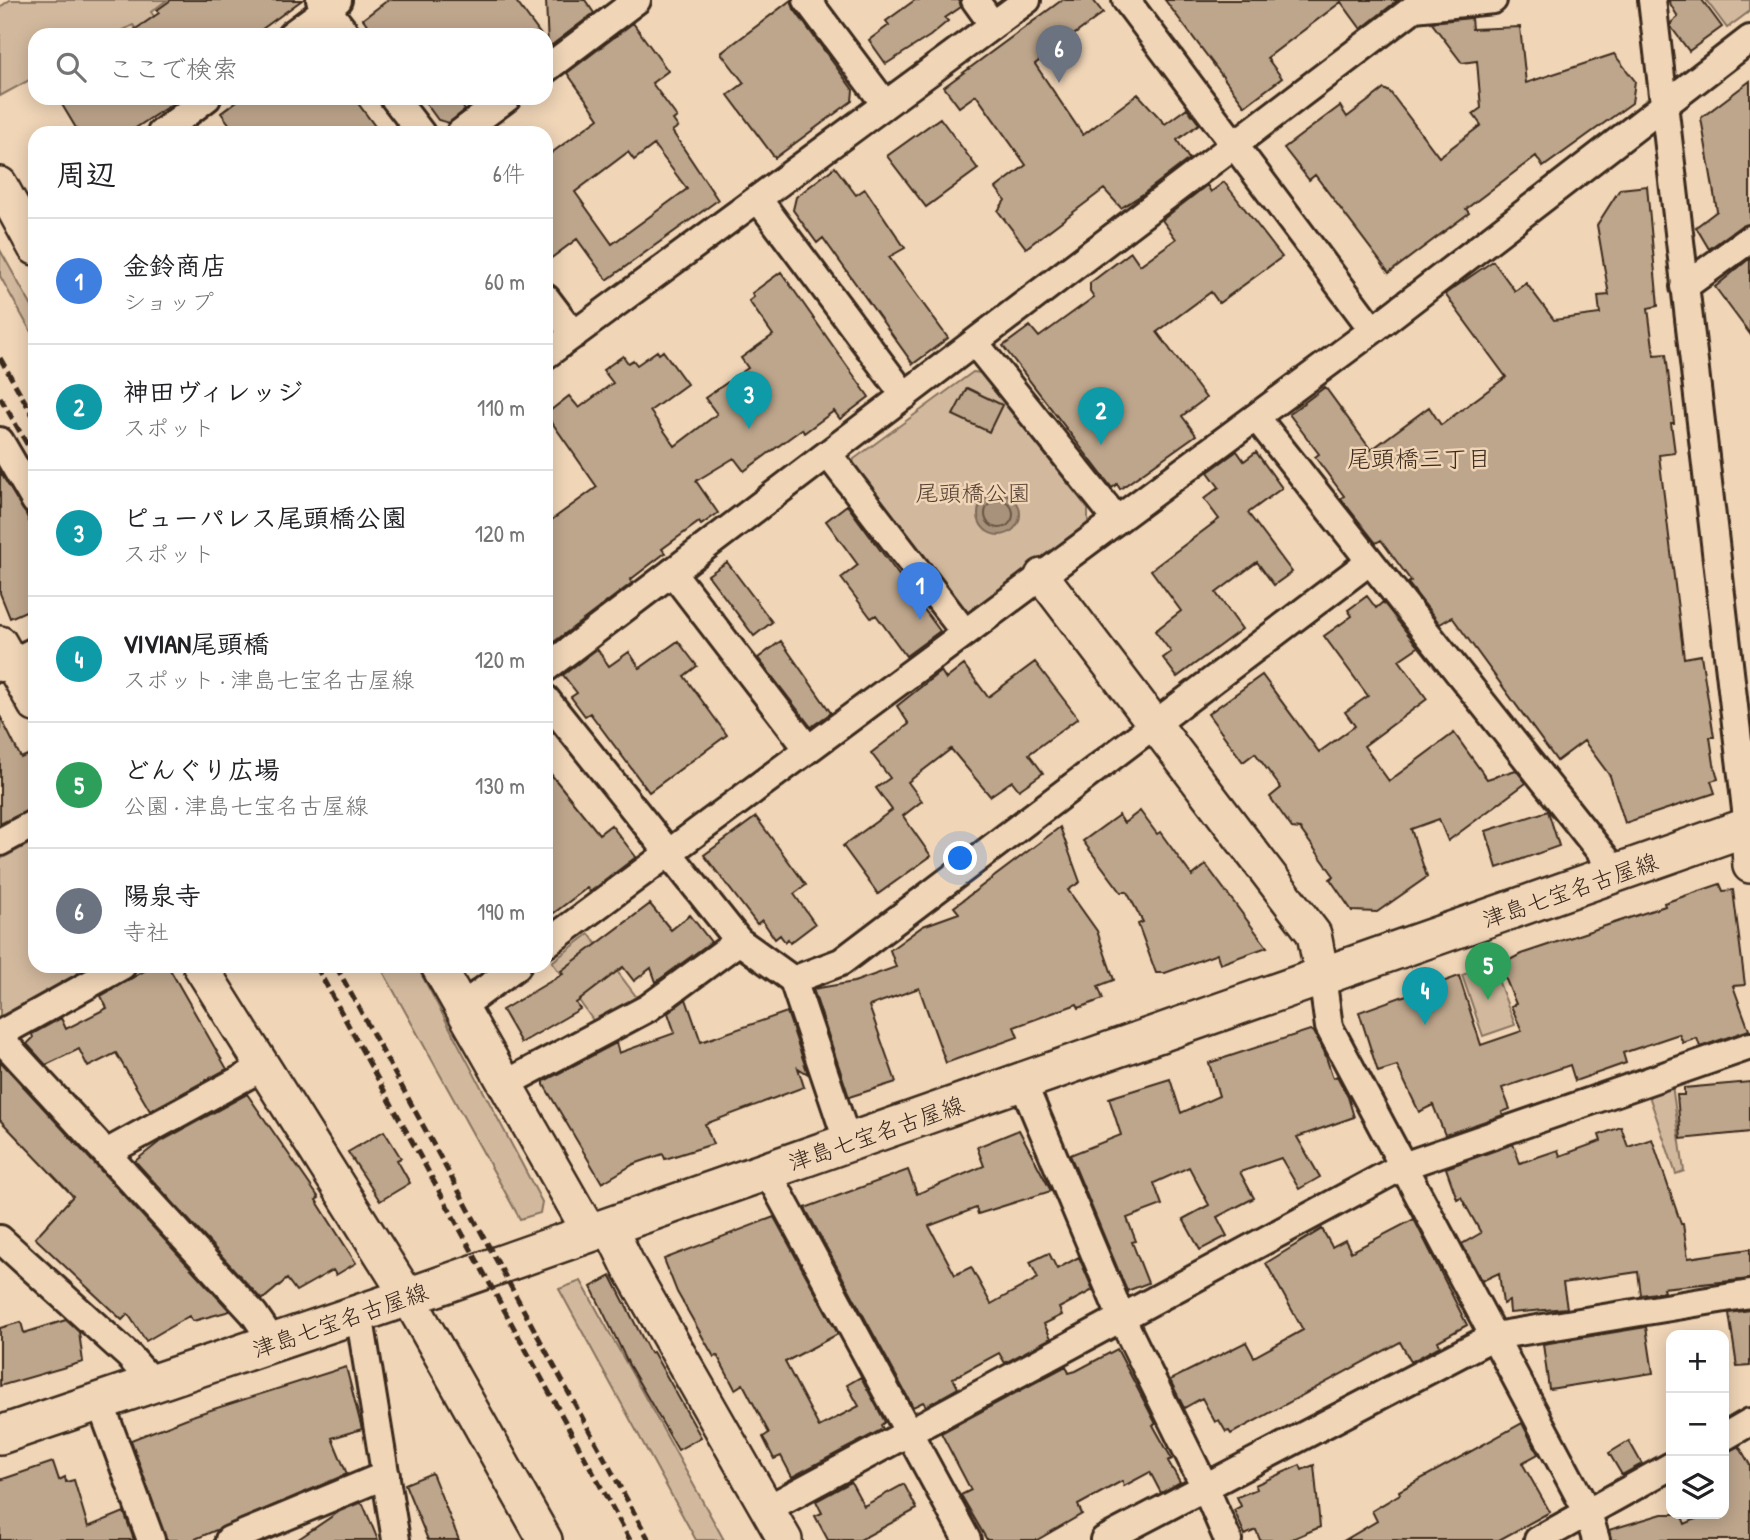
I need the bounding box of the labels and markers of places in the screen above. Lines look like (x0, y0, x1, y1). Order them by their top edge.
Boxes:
pin: 6 (1036, 25, 1082, 83)
pin: 3 (726, 371, 772, 429)
pin: 2 (1078, 387, 1124, 445)
pin: 1 (897, 562, 943, 620)
pin: 5 (1465, 942, 1511, 1000)
pin: 4 (1402, 967, 1448, 1025)

